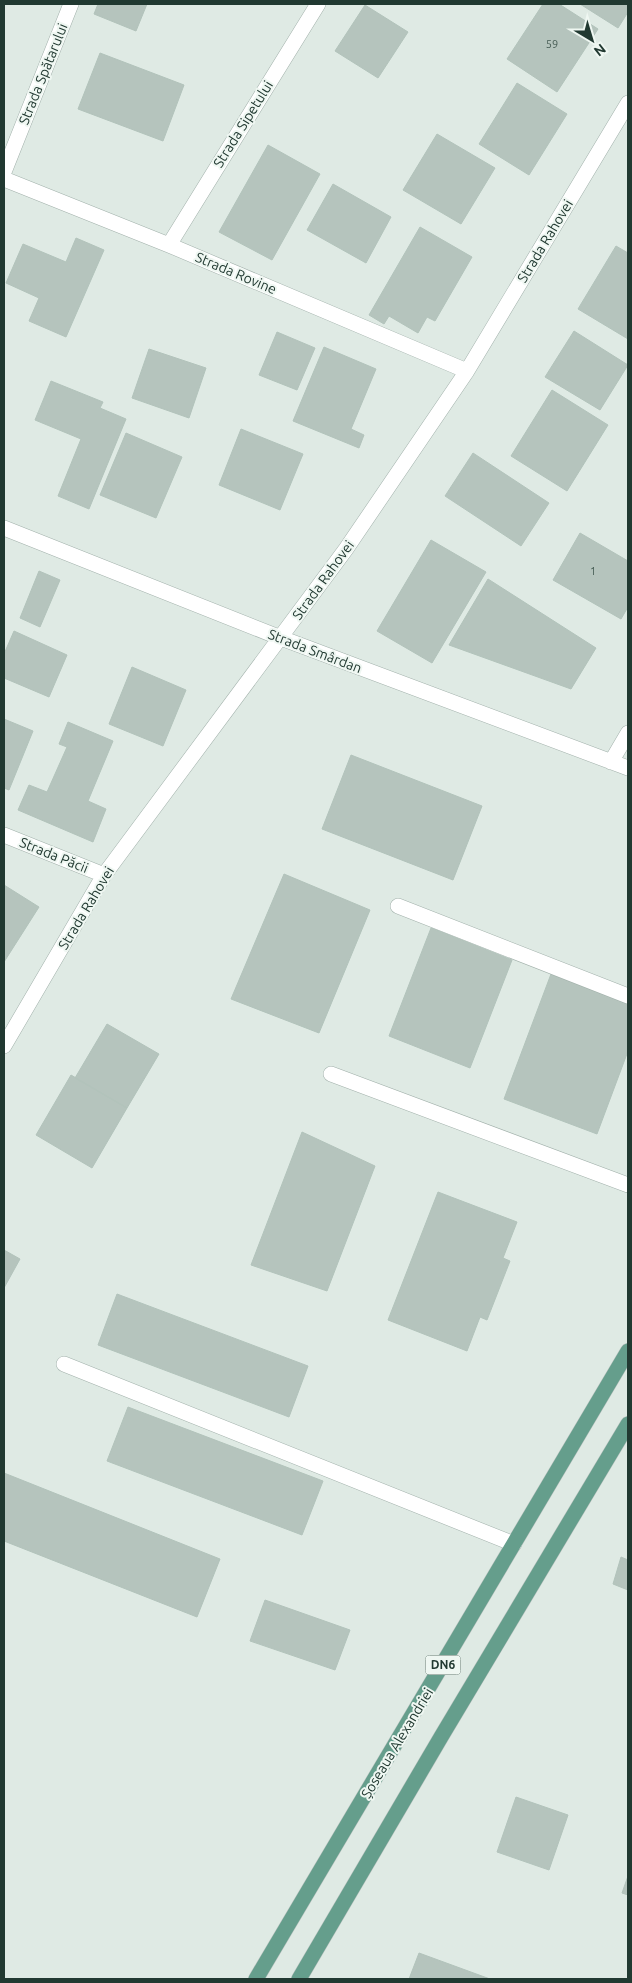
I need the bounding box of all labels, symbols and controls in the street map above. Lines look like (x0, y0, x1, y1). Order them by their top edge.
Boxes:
north arrow (567, 15, 617, 65)
street label: Strada Spătarului (15, 21, 71, 127)
house number: 59 (546, 38, 558, 50)
text: N (591, 41, 609, 60)
street label: Strada Sipetului (210, 78, 276, 170)
street label: Strada Rahovei (514, 197, 576, 285)
street label: Strada Rovine (193, 249, 279, 297)
street label: Strada Rahovei (289, 537, 357, 623)
house number: 1 (590, 565, 596, 577)
street label: Strada Smârdan (266, 626, 364, 676)
street label: Strada Păcii (17, 834, 91, 876)
street label: Strada Rahovei (55, 864, 117, 952)
road number: DN6 (426, 1656, 460, 1674)
street label: Șoseaua Alexandriei (358, 1685, 436, 1801)

